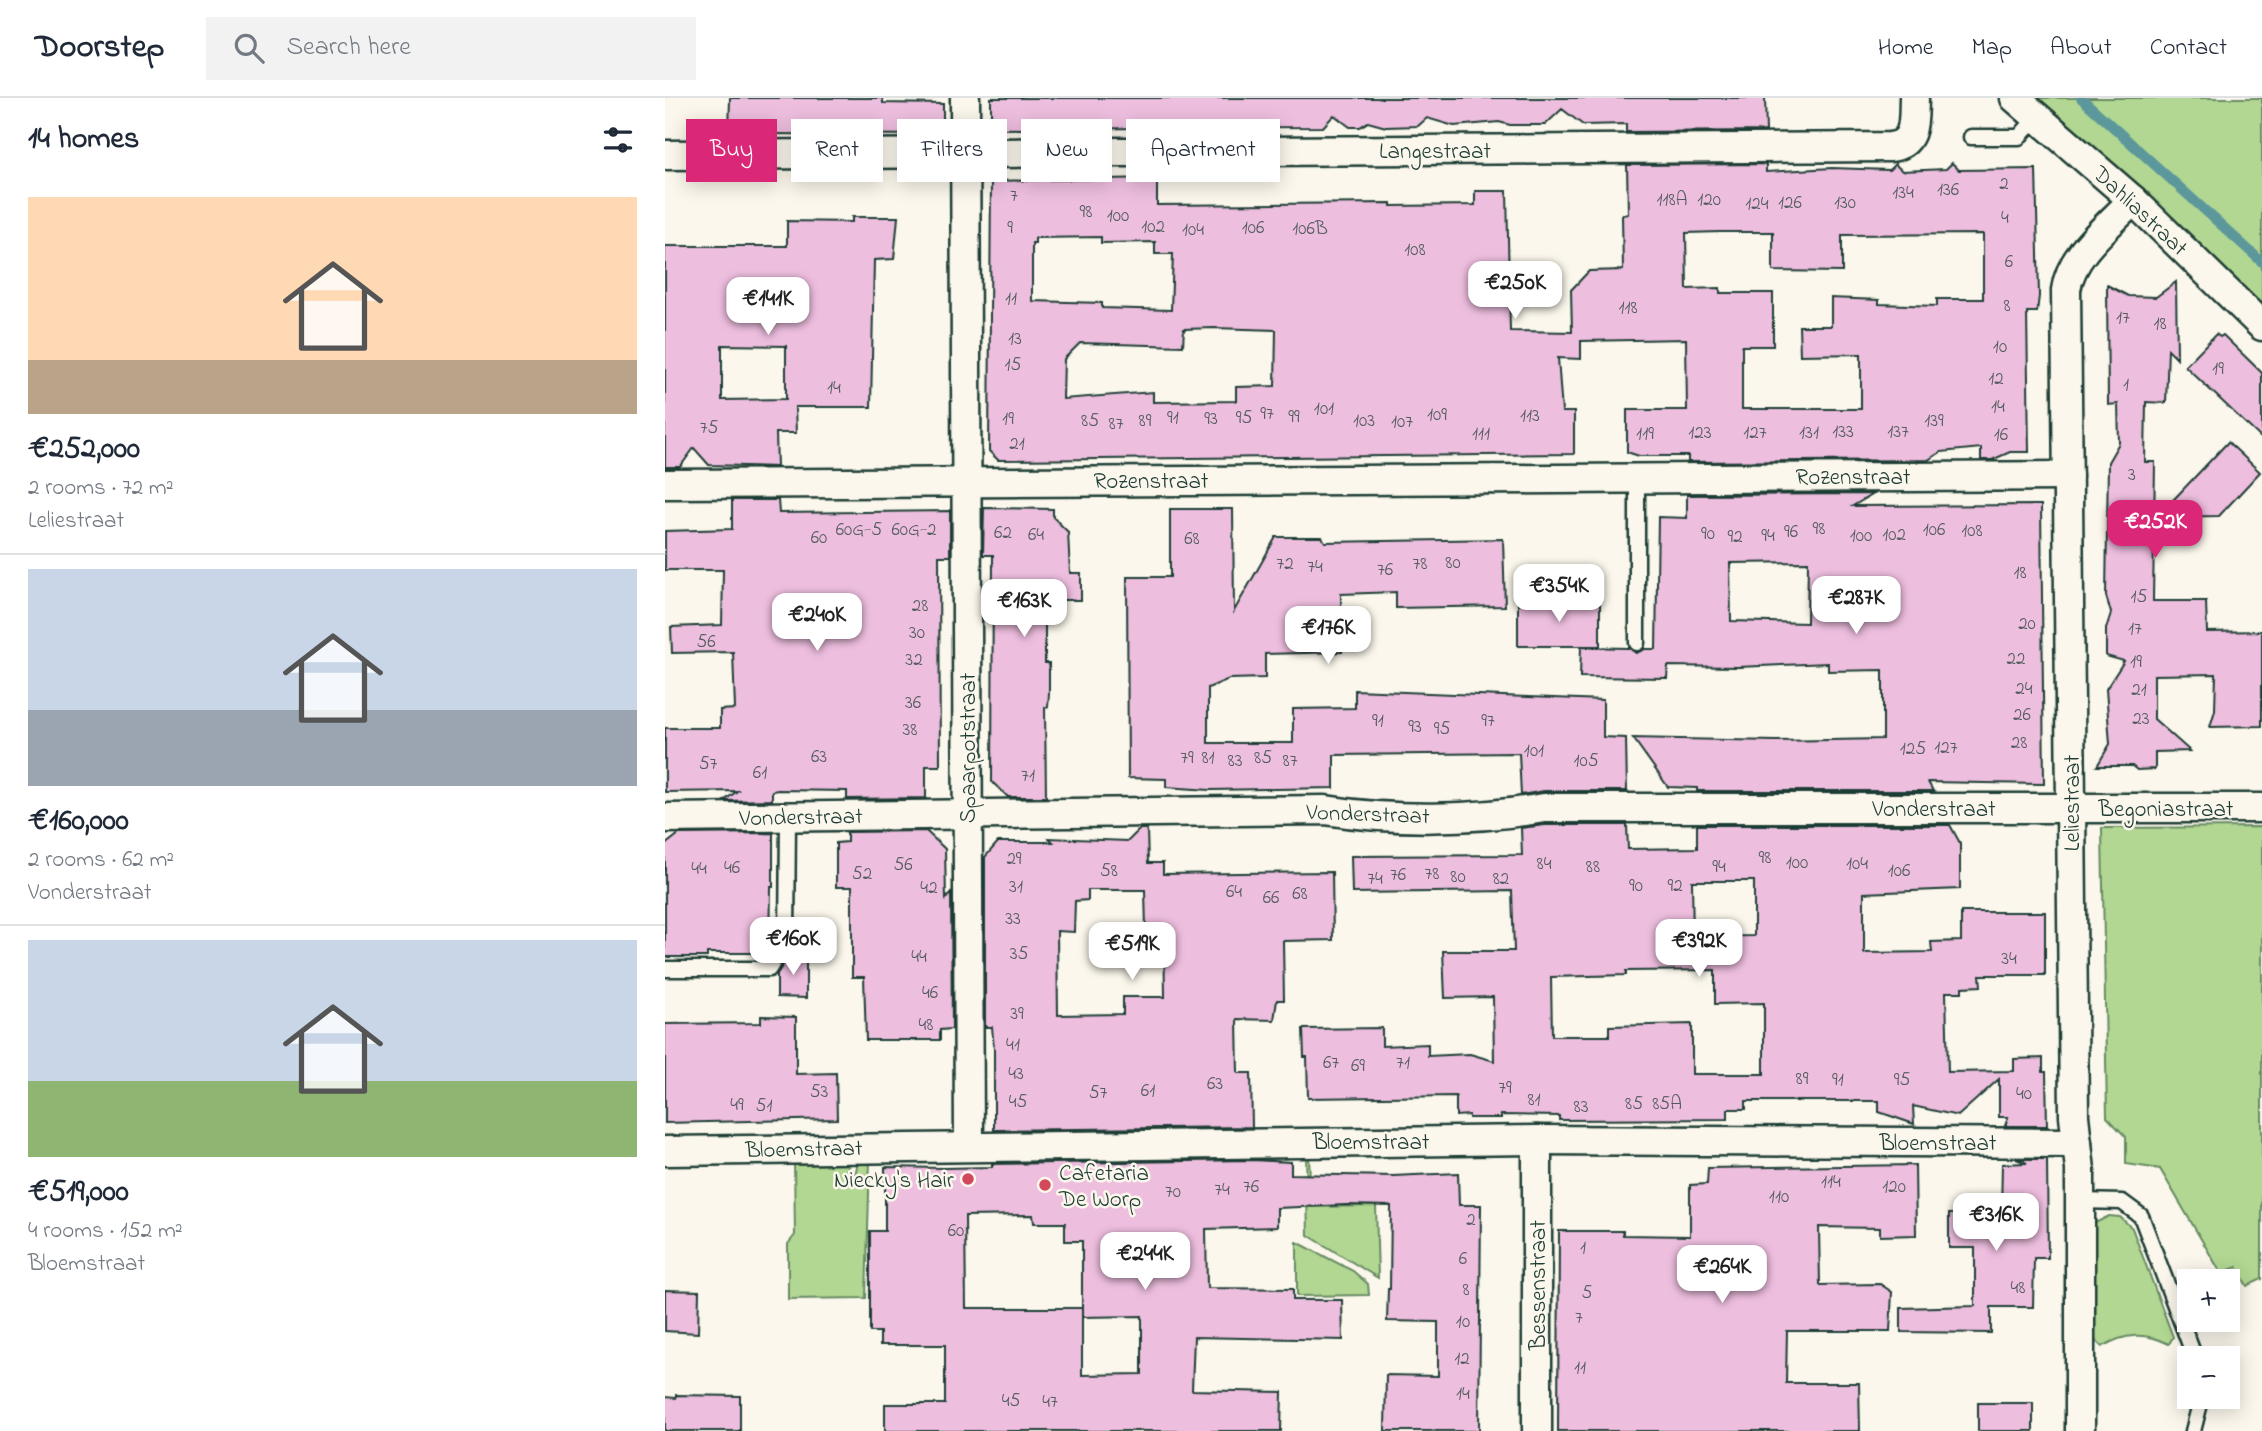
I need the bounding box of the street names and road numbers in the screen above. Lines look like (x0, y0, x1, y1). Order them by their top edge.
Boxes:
street label: Langestraat (1379, 136, 1491, 170)
street label: Dahliastraat (2084, 158, 2195, 265)
street label: Rozenstraat (1795, 462, 1911, 495)
street label: Rozenstraat (1093, 466, 1209, 499)
street label: Spaarpotstraat (953, 672, 986, 823)
street label: Leliestraat (2057, 755, 2090, 851)
street label: Vonderstraat (1871, 794, 1996, 827)
street label: Begoniastraat (2097, 794, 2234, 828)
street label: Vonderstraat (1305, 797, 1431, 834)
street label: Vonderstraat (738, 801, 863, 836)
street label: Bloemstraat (1311, 1127, 1430, 1160)
street label: Bloemstraat (1878, 1128, 1997, 1161)
street label: Bloemstraat (744, 1133, 863, 1168)
street label: Bessenstraat (1523, 1220, 1556, 1351)

